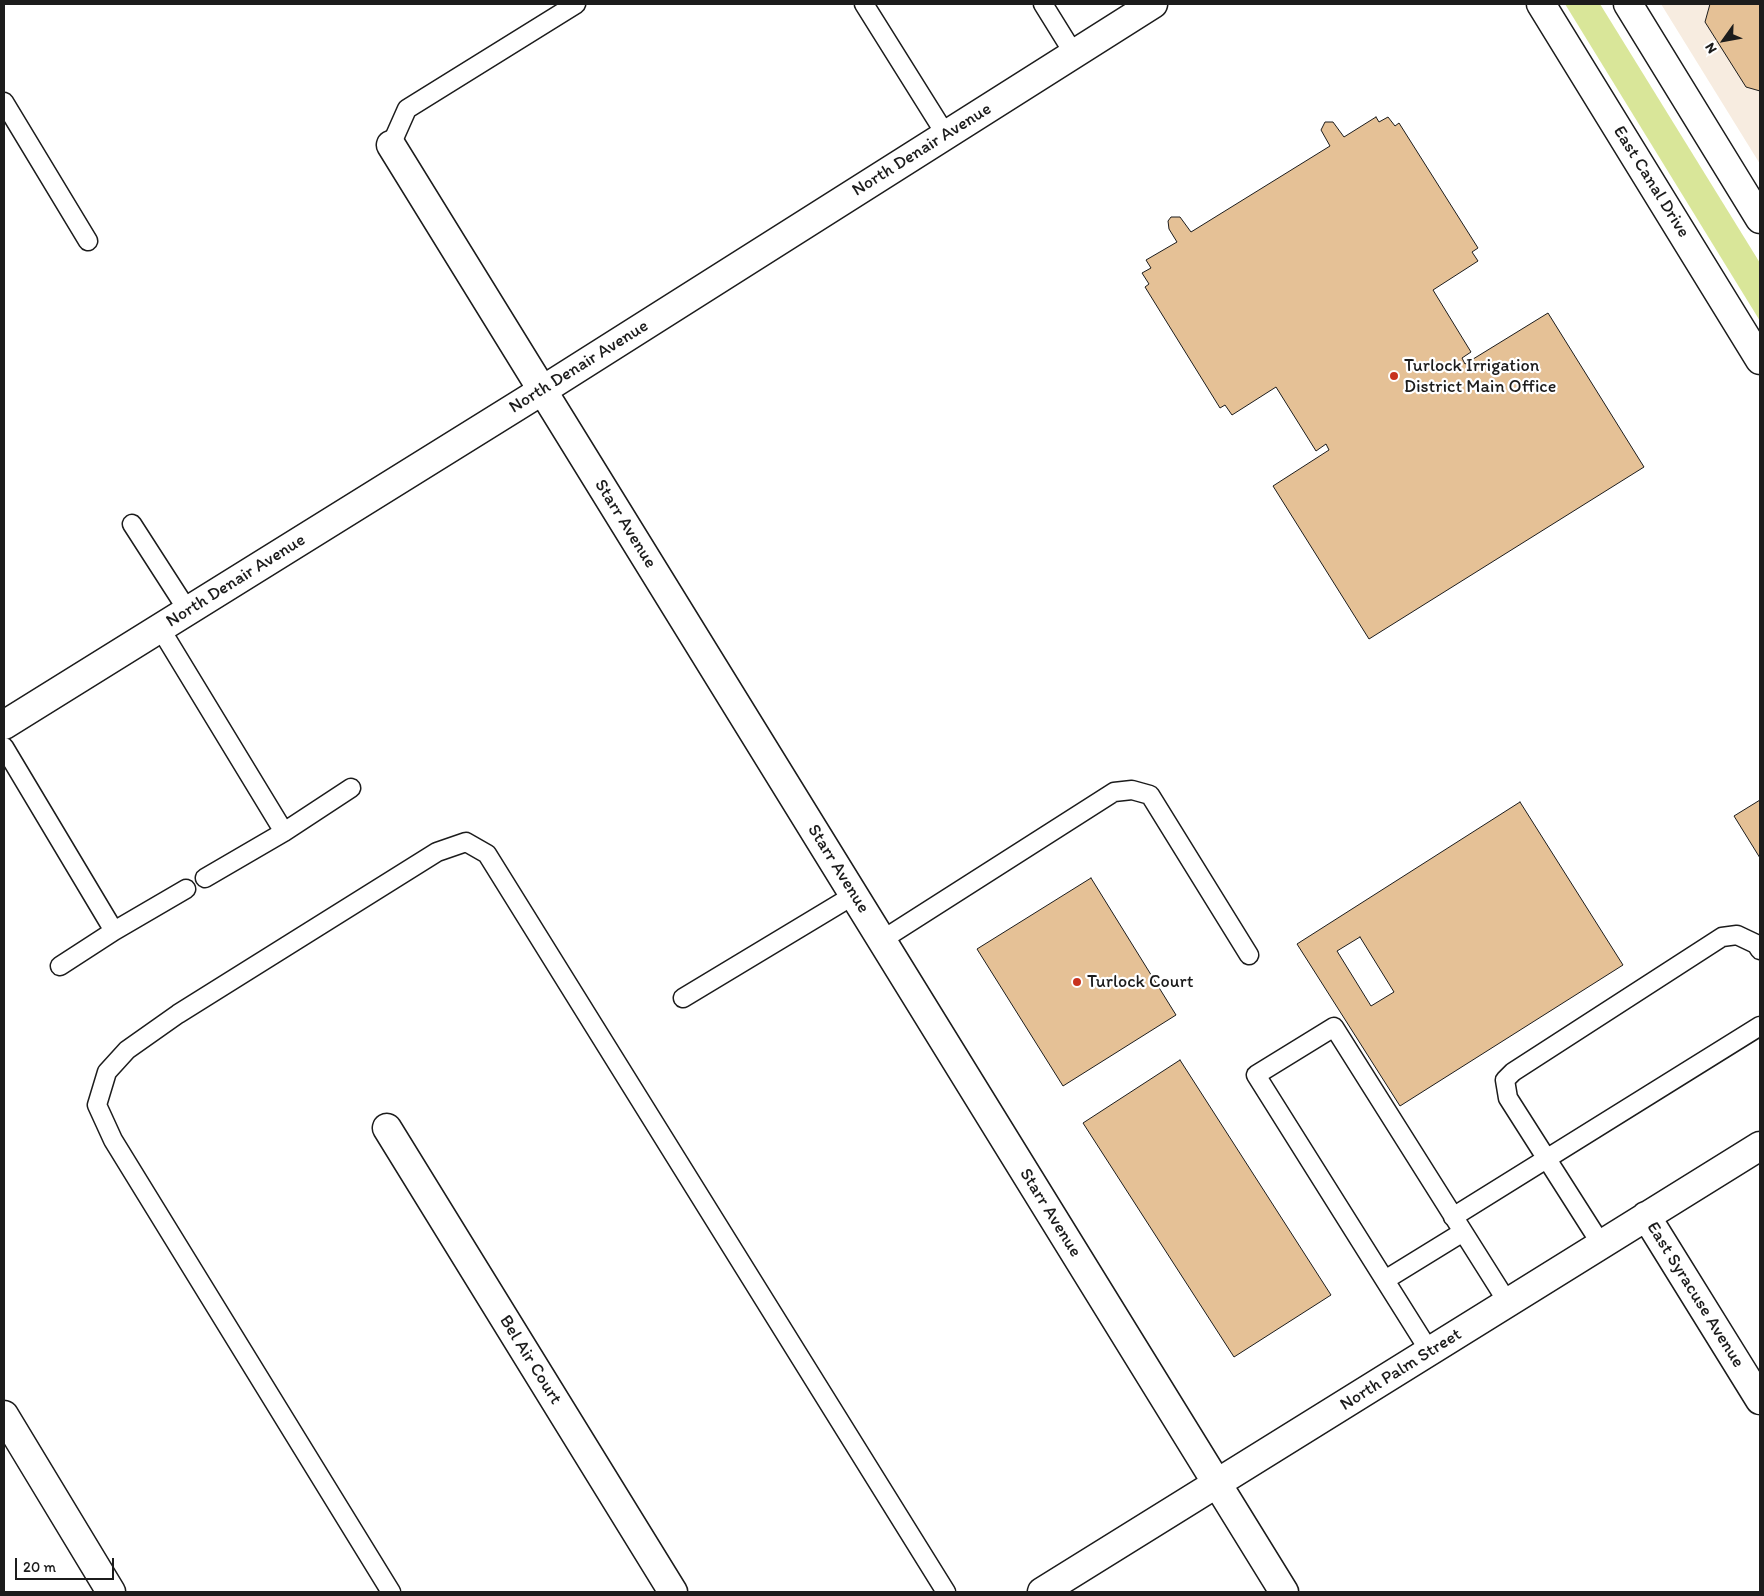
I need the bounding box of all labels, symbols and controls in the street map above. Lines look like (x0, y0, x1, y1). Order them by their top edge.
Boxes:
north arrow (1699, 15, 1749, 65)
text: N (1701, 40, 1721, 57)
street label: North Denair Avenue (848, 98, 996, 202)
street label: East Canal Drive (1608, 122, 1694, 242)
street label: North Denair Avenue (505, 315, 653, 419)
place label: Turlock Irrigation District Main Office (1404, 355, 1556, 398)
marker: Turlock Irrigation District Main Office (1388, 370, 1400, 382)
street label: Starr Avenue (589, 476, 661, 572)
street label: North Denair Avenue (162, 529, 310, 633)
street label: Starr Avenue (802, 821, 874, 917)
place label: Turlock Court (1087, 971, 1193, 993)
marker: Turlock Court (1071, 976, 1083, 988)
street label: Starr Avenue (1014, 1165, 1086, 1261)
street label: East Syracuse Avenue (1641, 1218, 1749, 1372)
street label: Bel Air Court (494, 1311, 566, 1409)
street label: North Palm Street (1336, 1324, 1466, 1416)
scale bar (18, 1548, 116, 1580)
text: 20 m (23, 1558, 56, 1576)

